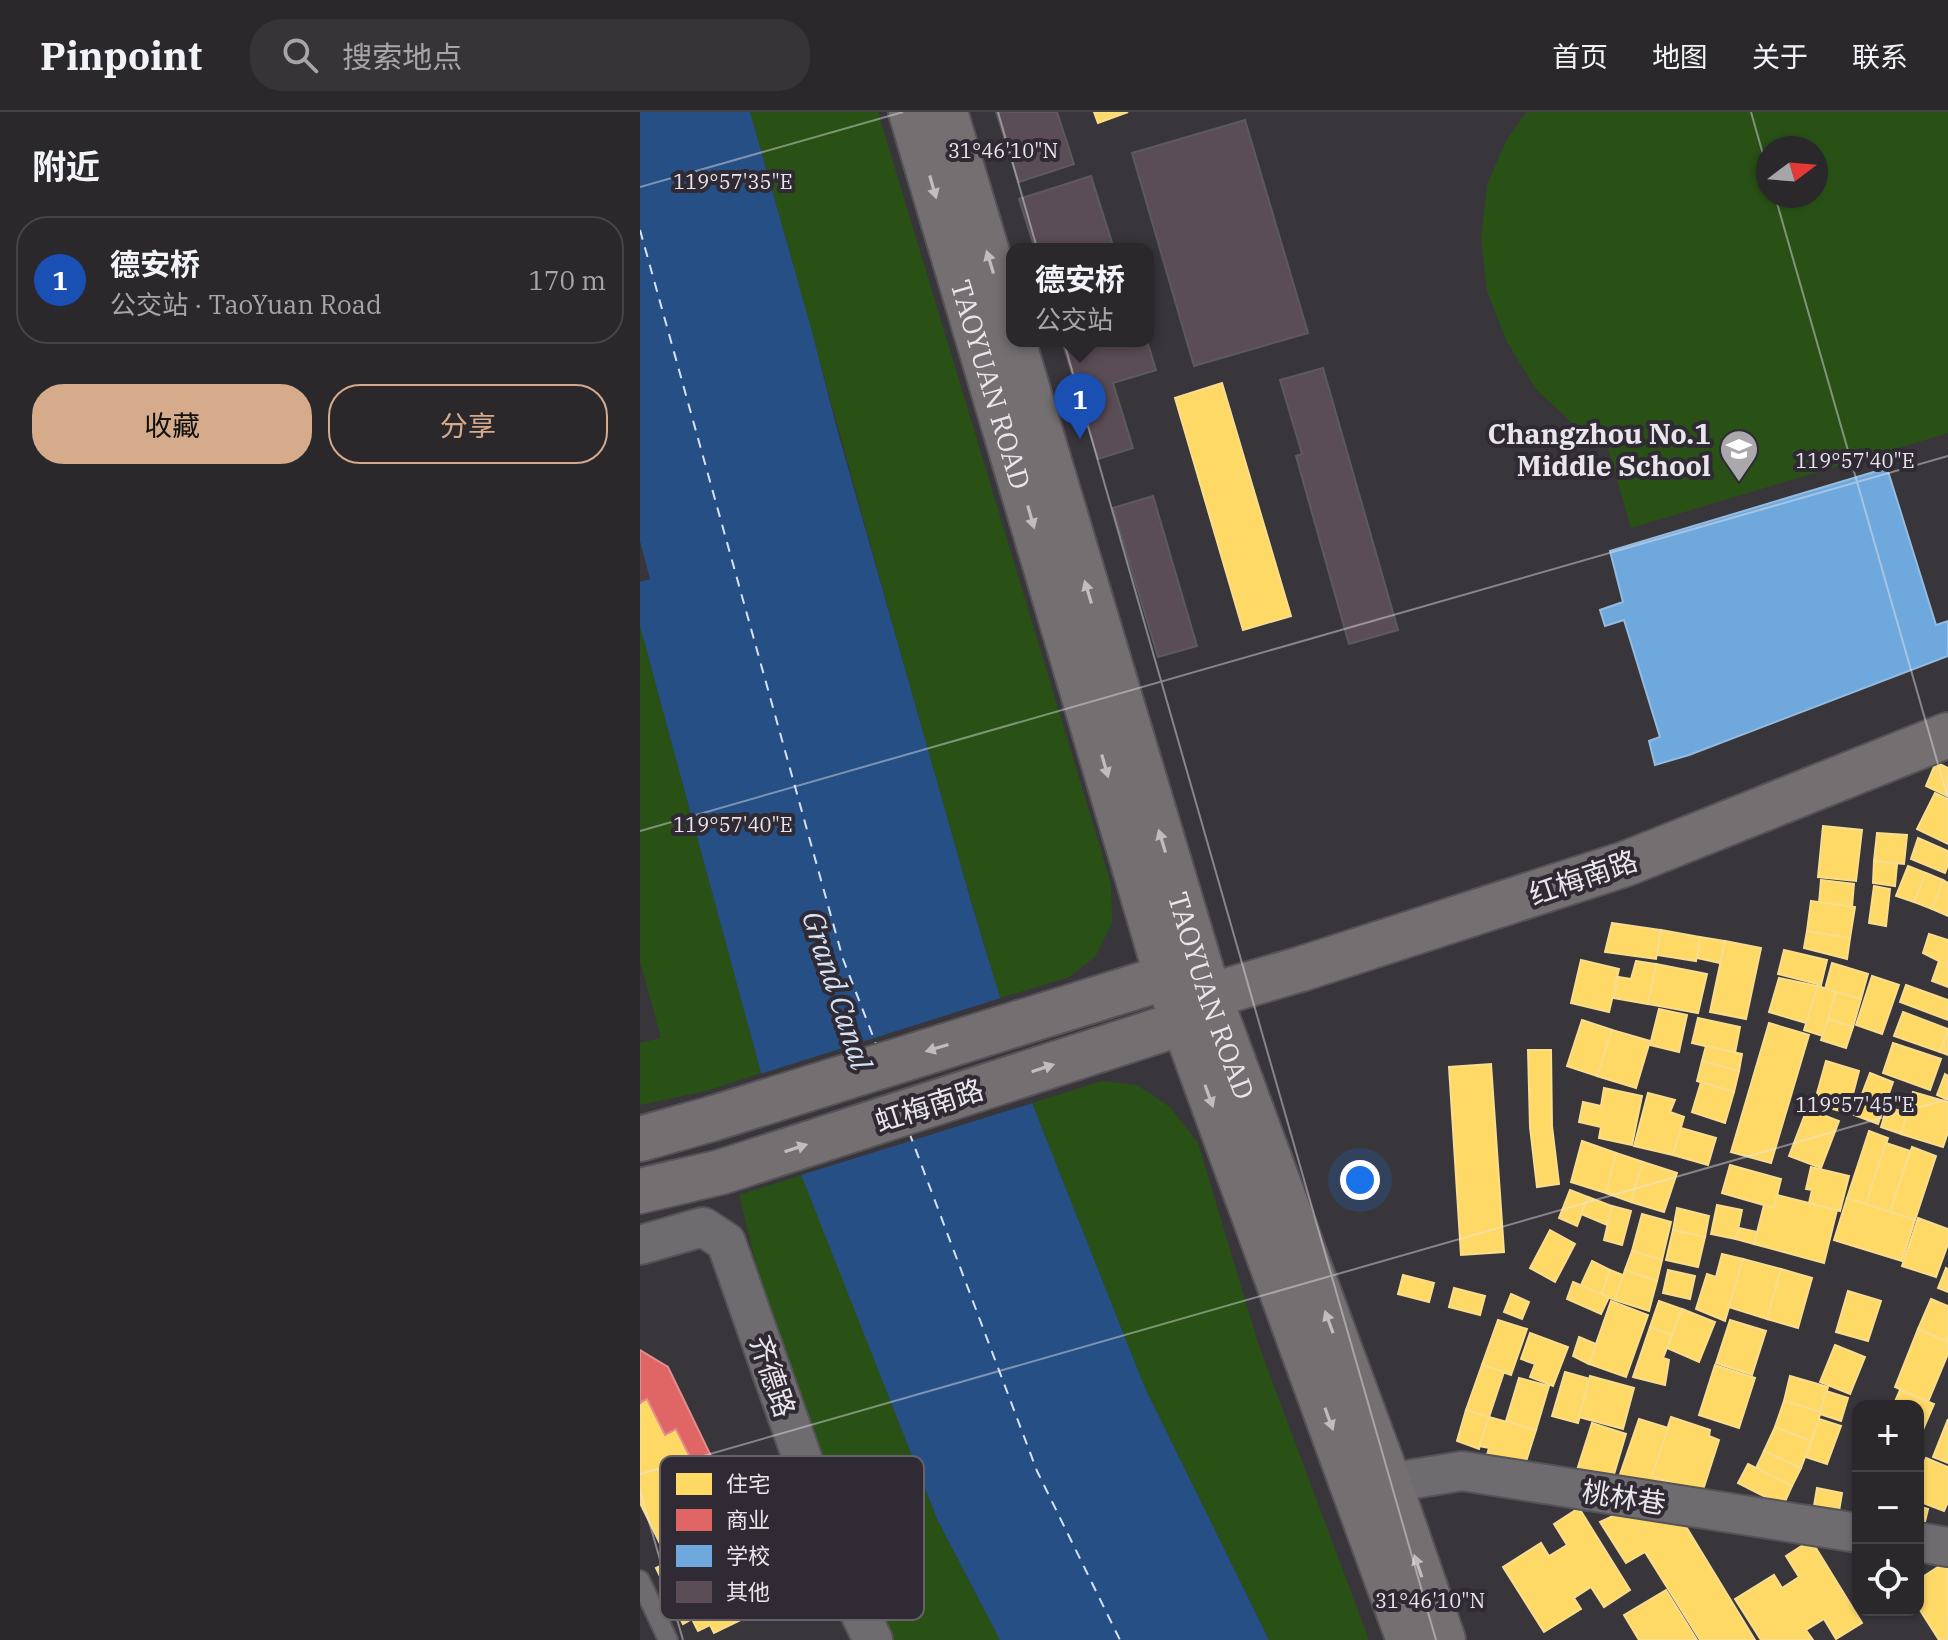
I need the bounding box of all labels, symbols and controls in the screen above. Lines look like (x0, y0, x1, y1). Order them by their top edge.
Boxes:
search box (250, 19, 810, 91)
text: Pinpoint (40, 31, 202, 80)
icon: search (278, 33, 322, 77)
text: 搜索地点 (342, 37, 462, 76)
text: 首页 (1552, 38, 1608, 75)
text: 地图 (1652, 38, 1708, 75)
text: 关于 (1752, 38, 1808, 75)
text: 联系 (1852, 38, 1908, 75)
north arrow (1756, 136, 1828, 208)
text: 31°46'10"N (948, 137, 1058, 164)
text: 附近 (32, 144, 100, 188)
text: 119°57'35"E (673, 168, 793, 195)
one-way arrow (927, 175, 940, 199)
popup (1006, 243, 1154, 347)
text: 德安桥 (110, 244, 200, 283)
one-way arrow (983, 249, 996, 273)
text: 德安桥 (1035, 259, 1125, 298)
text: 1 (52, 263, 68, 297)
text: 170 m (528, 263, 606, 297)
street label: TAOYUAN ROAD (943, 275, 1040, 493)
text: 公交站 · TaoYuan Road (110, 287, 382, 321)
text: 公交站 (1035, 302, 1113, 336)
pin: 1 (1054, 373, 1106, 439)
button: 收藏 (32, 384, 312, 464)
button: 分享 (328, 384, 608, 464)
place label: Changzhou No.1 Middle School (1488, 415, 1711, 484)
school or university icon: Changzhou No.1 Middle School (1718, 428, 1760, 483)
text: 119°57'40"E (1795, 447, 1915, 474)
one-way arrow (1025, 505, 1038, 529)
one-way arrow (1081, 579, 1094, 603)
one-way arrow (1099, 754, 1112, 778)
text: 119°57'40"E (673, 811, 793, 838)
one-way arrow (1155, 828, 1168, 852)
street label: 红梅南路 (1524, 841, 1642, 913)
street label: TAOYUAN ROAD (1160, 887, 1264, 1104)
water label: Grand Canal (794, 906, 882, 1075)
one-way arrow (925, 1043, 949, 1055)
one-way arrow (1031, 1061, 1055, 1074)
street label: 虹梅南路 (870, 1070, 988, 1140)
one-way arrow (1204, 1084, 1216, 1108)
text: 119°57'45"E (1795, 1091, 1915, 1118)
one-way arrow (784, 1141, 808, 1154)
your location (1340, 1160, 1380, 1200)
one-way arrow (1323, 1310, 1335, 1334)
street label: 齐德路 (742, 1330, 804, 1422)
map controls (1852, 1400, 1924, 1616)
button: + (1852, 1400, 1924, 1472)
one-way arrow (1323, 1407, 1336, 1431)
legend (660, 1456, 924, 1620)
text: 住宅 (726, 1469, 770, 1498)
street label: 桃林巷 (1580, 1472, 1668, 1522)
button: − (1852, 1472, 1924, 1544)
text: 商业 (726, 1505, 770, 1534)
text: 学校 (726, 1541, 770, 1570)
button: locate (1852, 1544, 1924, 1616)
one-way arrow (1411, 1554, 1423, 1578)
text: 其他 (726, 1577, 770, 1606)
text: 31°46'10"N (1375, 1587, 1485, 1614)

